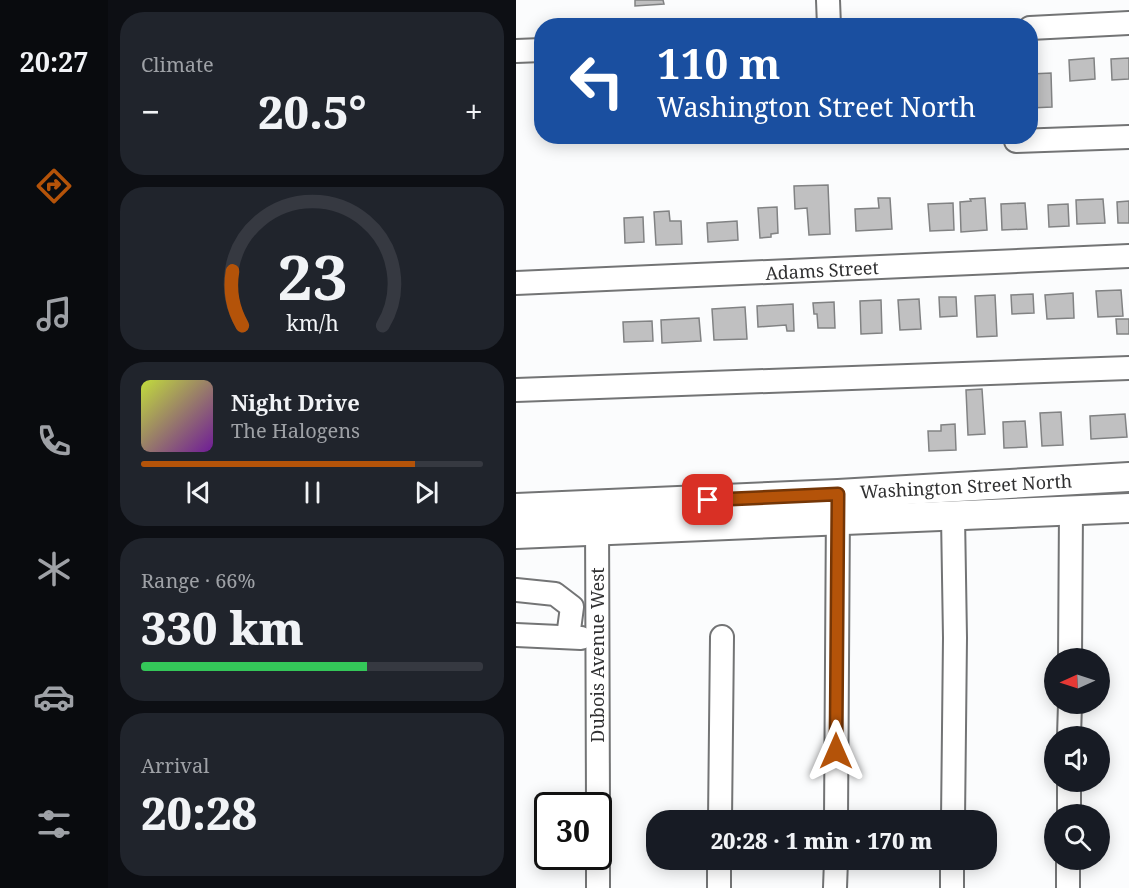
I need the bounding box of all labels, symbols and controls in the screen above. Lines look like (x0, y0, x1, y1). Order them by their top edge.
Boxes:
text: 110 m (657, 34, 781, 91)
icon: left (558, 42, 636, 120)
text: 20:27 (19, 43, 89, 80)
text: Climate (141, 51, 214, 78)
text: 20.5° (258, 81, 367, 142)
text: Washington Street North (657, 88, 976, 125)
text: − (141, 89, 160, 134)
text: + (465, 89, 483, 134)
icon: directions (33, 165, 75, 207)
text: 23 (277, 233, 347, 318)
street label: Adams Street (765, 255, 879, 285)
icon: music (33, 293, 75, 335)
text: km/h (286, 308, 339, 337)
text: Night Drive (231, 387, 360, 417)
text: The Halogens (231, 417, 360, 444)
icon: phone (33, 420, 75, 462)
street label: Washington Street North (859, 468, 1073, 504)
pin (682, 474, 733, 525)
icon: previous (182, 476, 215, 509)
icon: pause (296, 476, 329, 509)
icon: next (410, 476, 443, 509)
icon: arrive (691, 483, 724, 516)
icon: climate (33, 548, 75, 590)
text: Range · 66% (141, 567, 255, 594)
street label: Dubois Avenue West (585, 567, 609, 743)
text: 330 km (141, 597, 304, 658)
north arrow (1044, 648, 1110, 714)
map controls (1044, 648, 1110, 870)
icon: car (33, 676, 75, 718)
position arrow (804, 719, 868, 783)
button: sound (1044, 726, 1110, 792)
text: Arrival (141, 752, 209, 779)
text: 20:28 (141, 782, 257, 843)
speed limit sign: 30 (534, 792, 612, 870)
icon: filters (33, 803, 75, 845)
button: search (1044, 804, 1110, 870)
text: 20:28 · 1 min · 170 m (711, 825, 932, 855)

